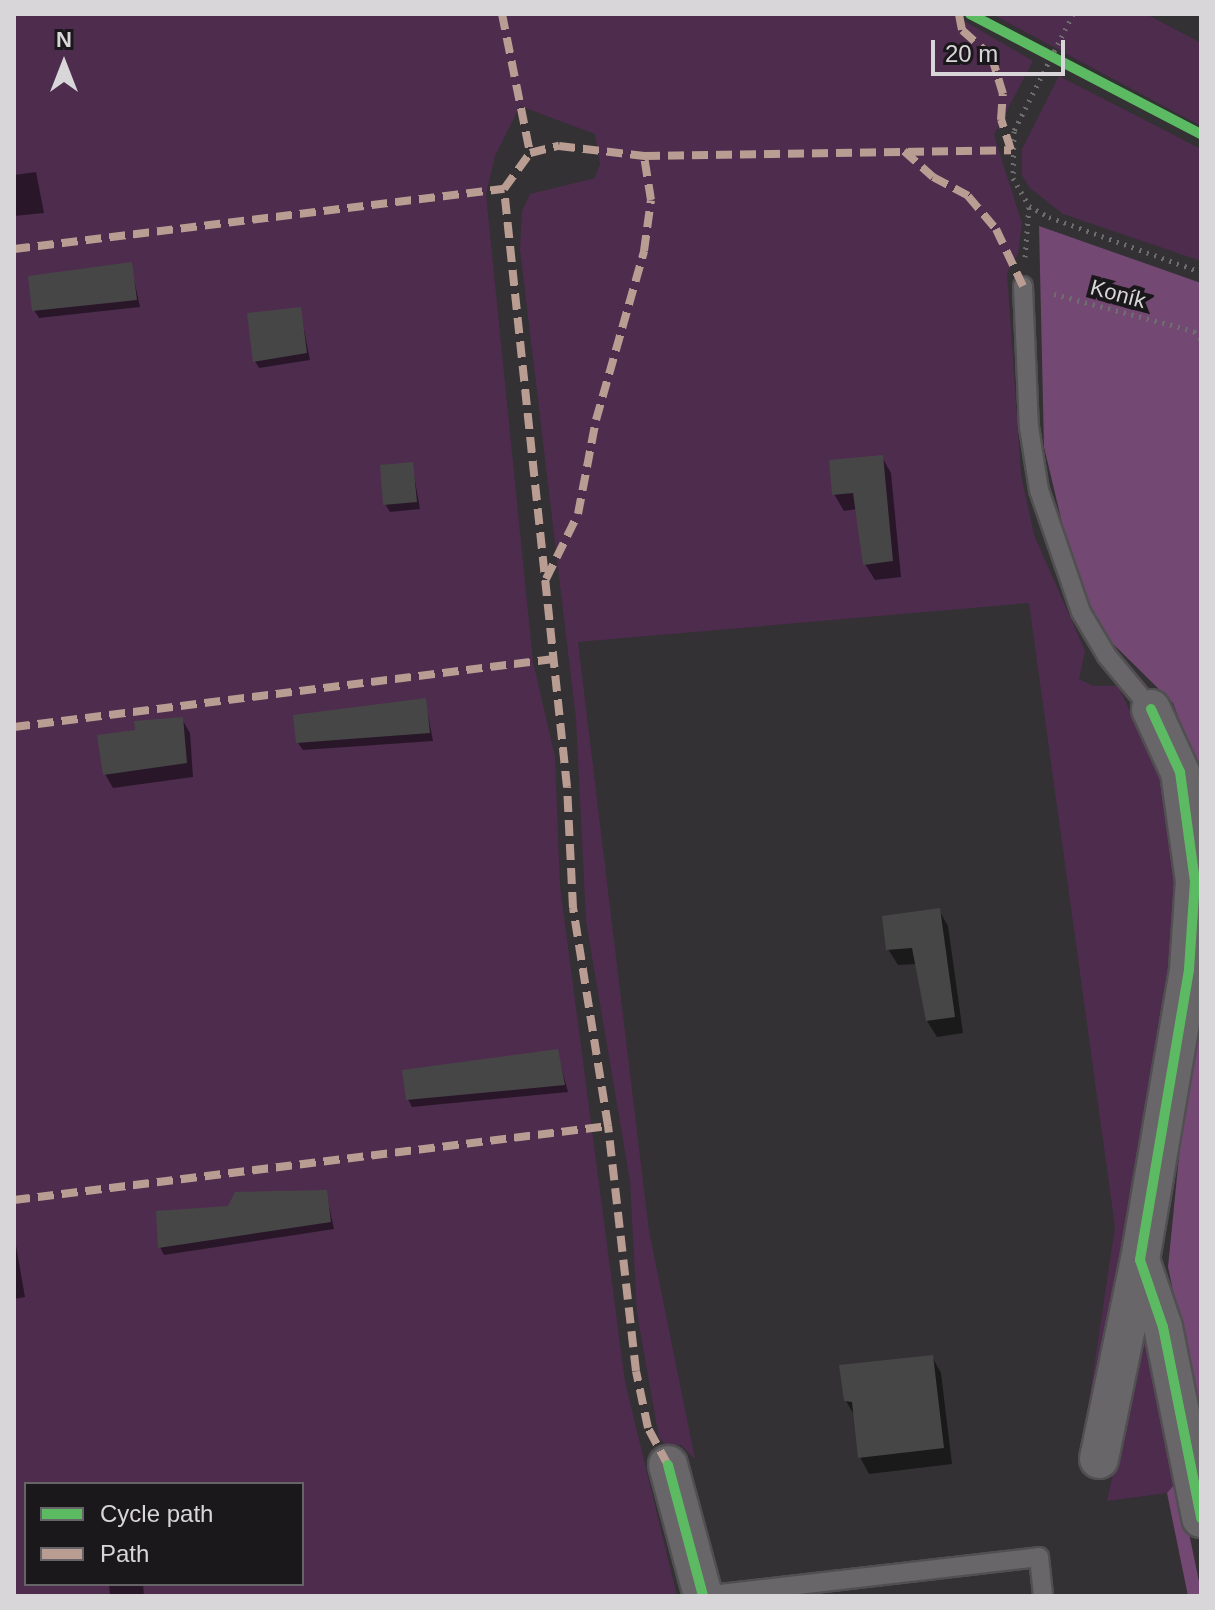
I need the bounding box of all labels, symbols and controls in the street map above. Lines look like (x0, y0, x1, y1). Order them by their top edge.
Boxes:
north arrow (24, 24, 104, 104)
scale bar (935, 24, 1069, 74)
text: N (56, 27, 72, 52)
text: 20 m (945, 40, 998, 67)
street label: Koník (1087, 274, 1149, 314)
legend (24, 1482, 304, 1586)
text: Cycle path (100, 1500, 213, 1527)
text: Path (100, 1540, 149, 1567)

